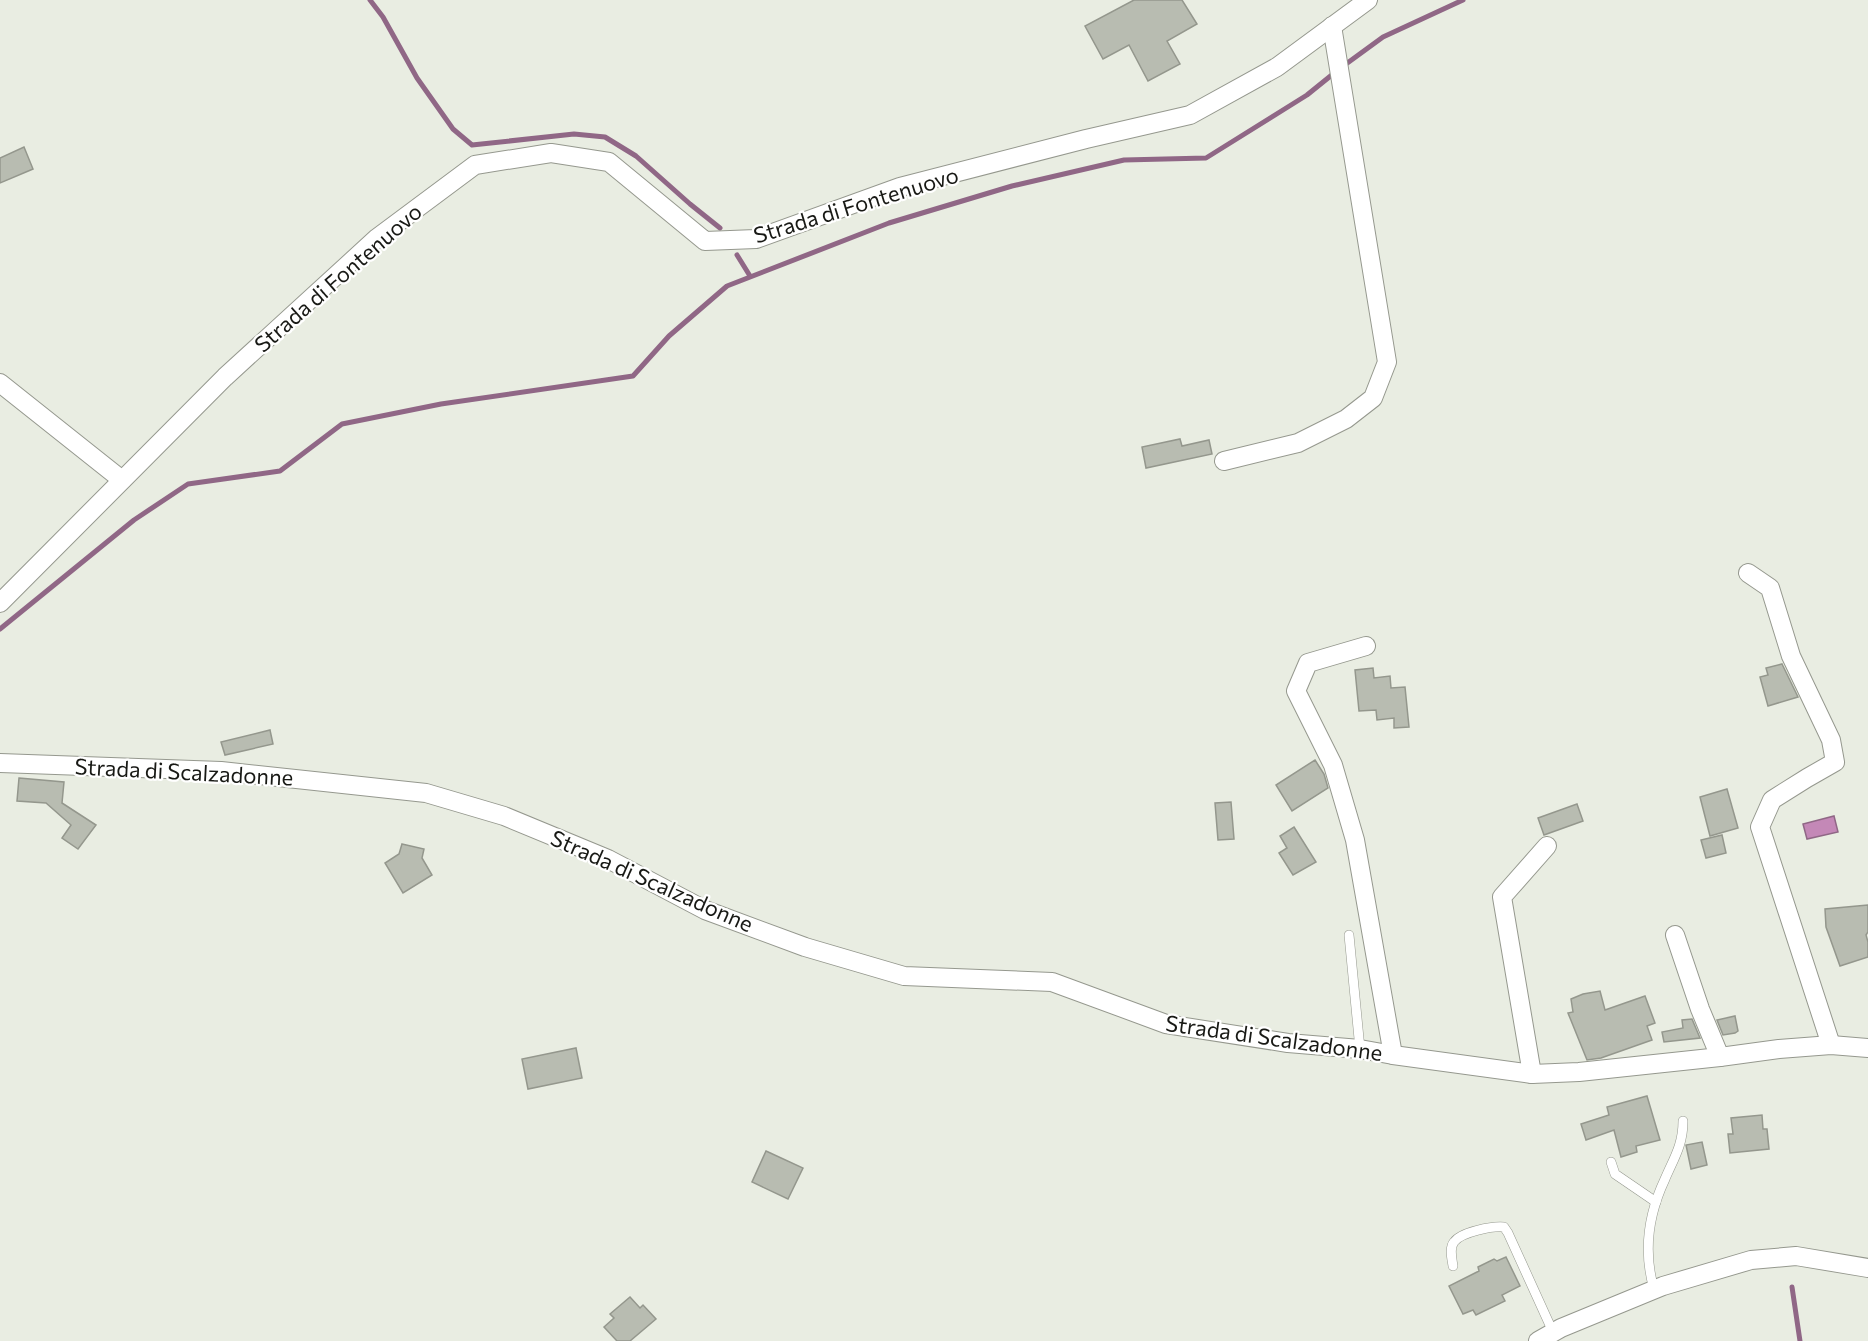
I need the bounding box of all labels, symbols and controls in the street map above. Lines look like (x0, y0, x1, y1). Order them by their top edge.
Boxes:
street label: Strada di Fontenuovo (750, 160, 962, 249)
street label: Strada di Fontenuovo (249, 198, 427, 358)
street label: Strada di Scalzadonne (74, 752, 294, 791)
street label: Strada di Scalzadonne (547, 824, 758, 937)
street label: Strada di Scalzadonne (1164, 1009, 1384, 1066)

